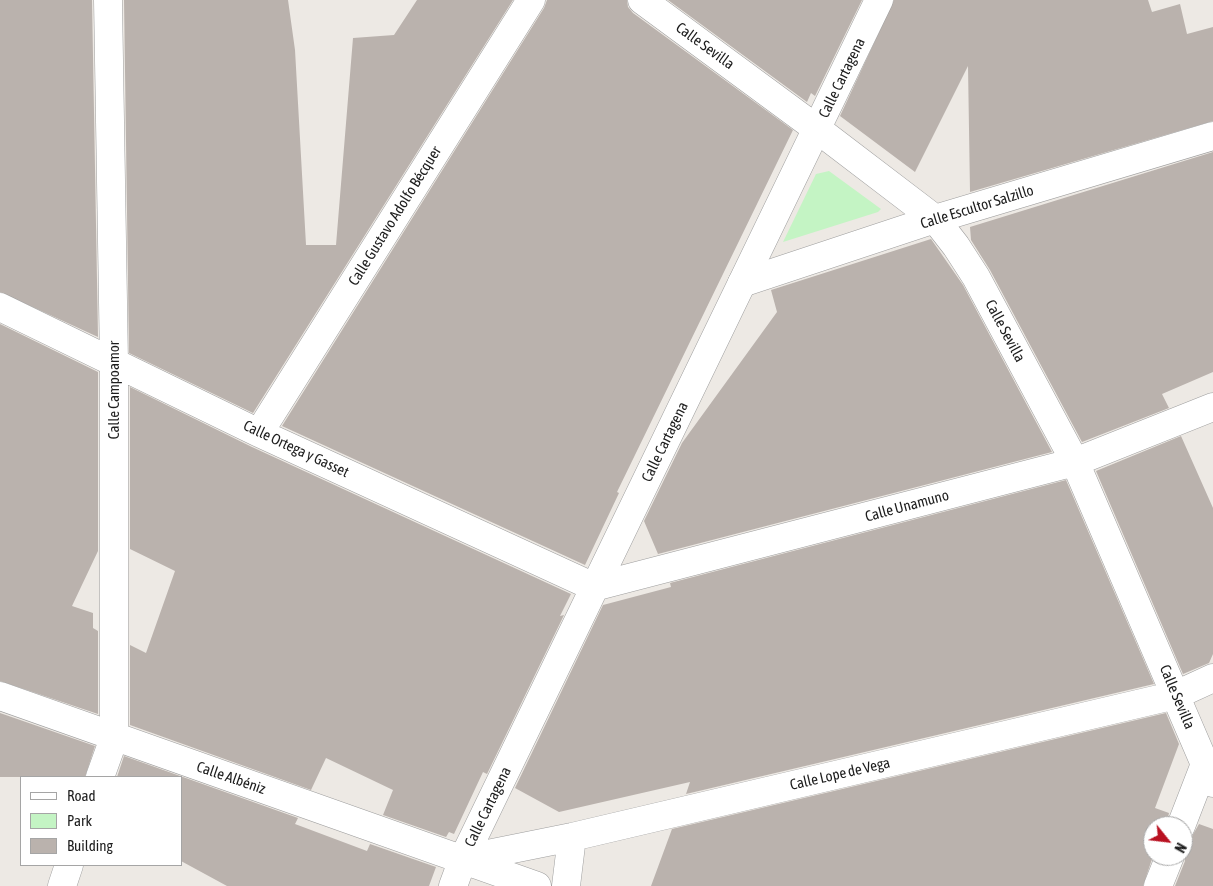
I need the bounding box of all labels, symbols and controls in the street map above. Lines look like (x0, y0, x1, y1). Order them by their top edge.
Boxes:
street label: Calle Sevilla (672, 19, 738, 73)
street label: Calle Cartagena (815, 35, 869, 121)
street label: Calle Gustavo Adolfo Bécquer (345, 143, 445, 289)
street label: Calle Escultor Salzillo (918, 181, 1036, 233)
street label: Calle Sevilla (981, 297, 1029, 365)
street label: Calle Campoamor (105, 341, 123, 439)
street label: Calle Cartagena (638, 399, 692, 485)
street label: Calle Ortega y Gasset (240, 417, 352, 481)
street label: Calle Unamuno (863, 486, 951, 526)
street label: Calle Sevilla (1155, 662, 1199, 732)
street label: Calle Lope de Vega (788, 754, 892, 794)
street label: Calle Albéniz (194, 758, 268, 798)
street label: Calle Cartagena (461, 764, 515, 850)
legend (20, 776, 182, 866)
text: Road (67, 787, 96, 804)
text: Park (67, 812, 92, 829)
north arrow (1143, 816, 1193, 866)
text: Building (67, 837, 113, 854)
text: N (1171, 840, 1189, 855)

